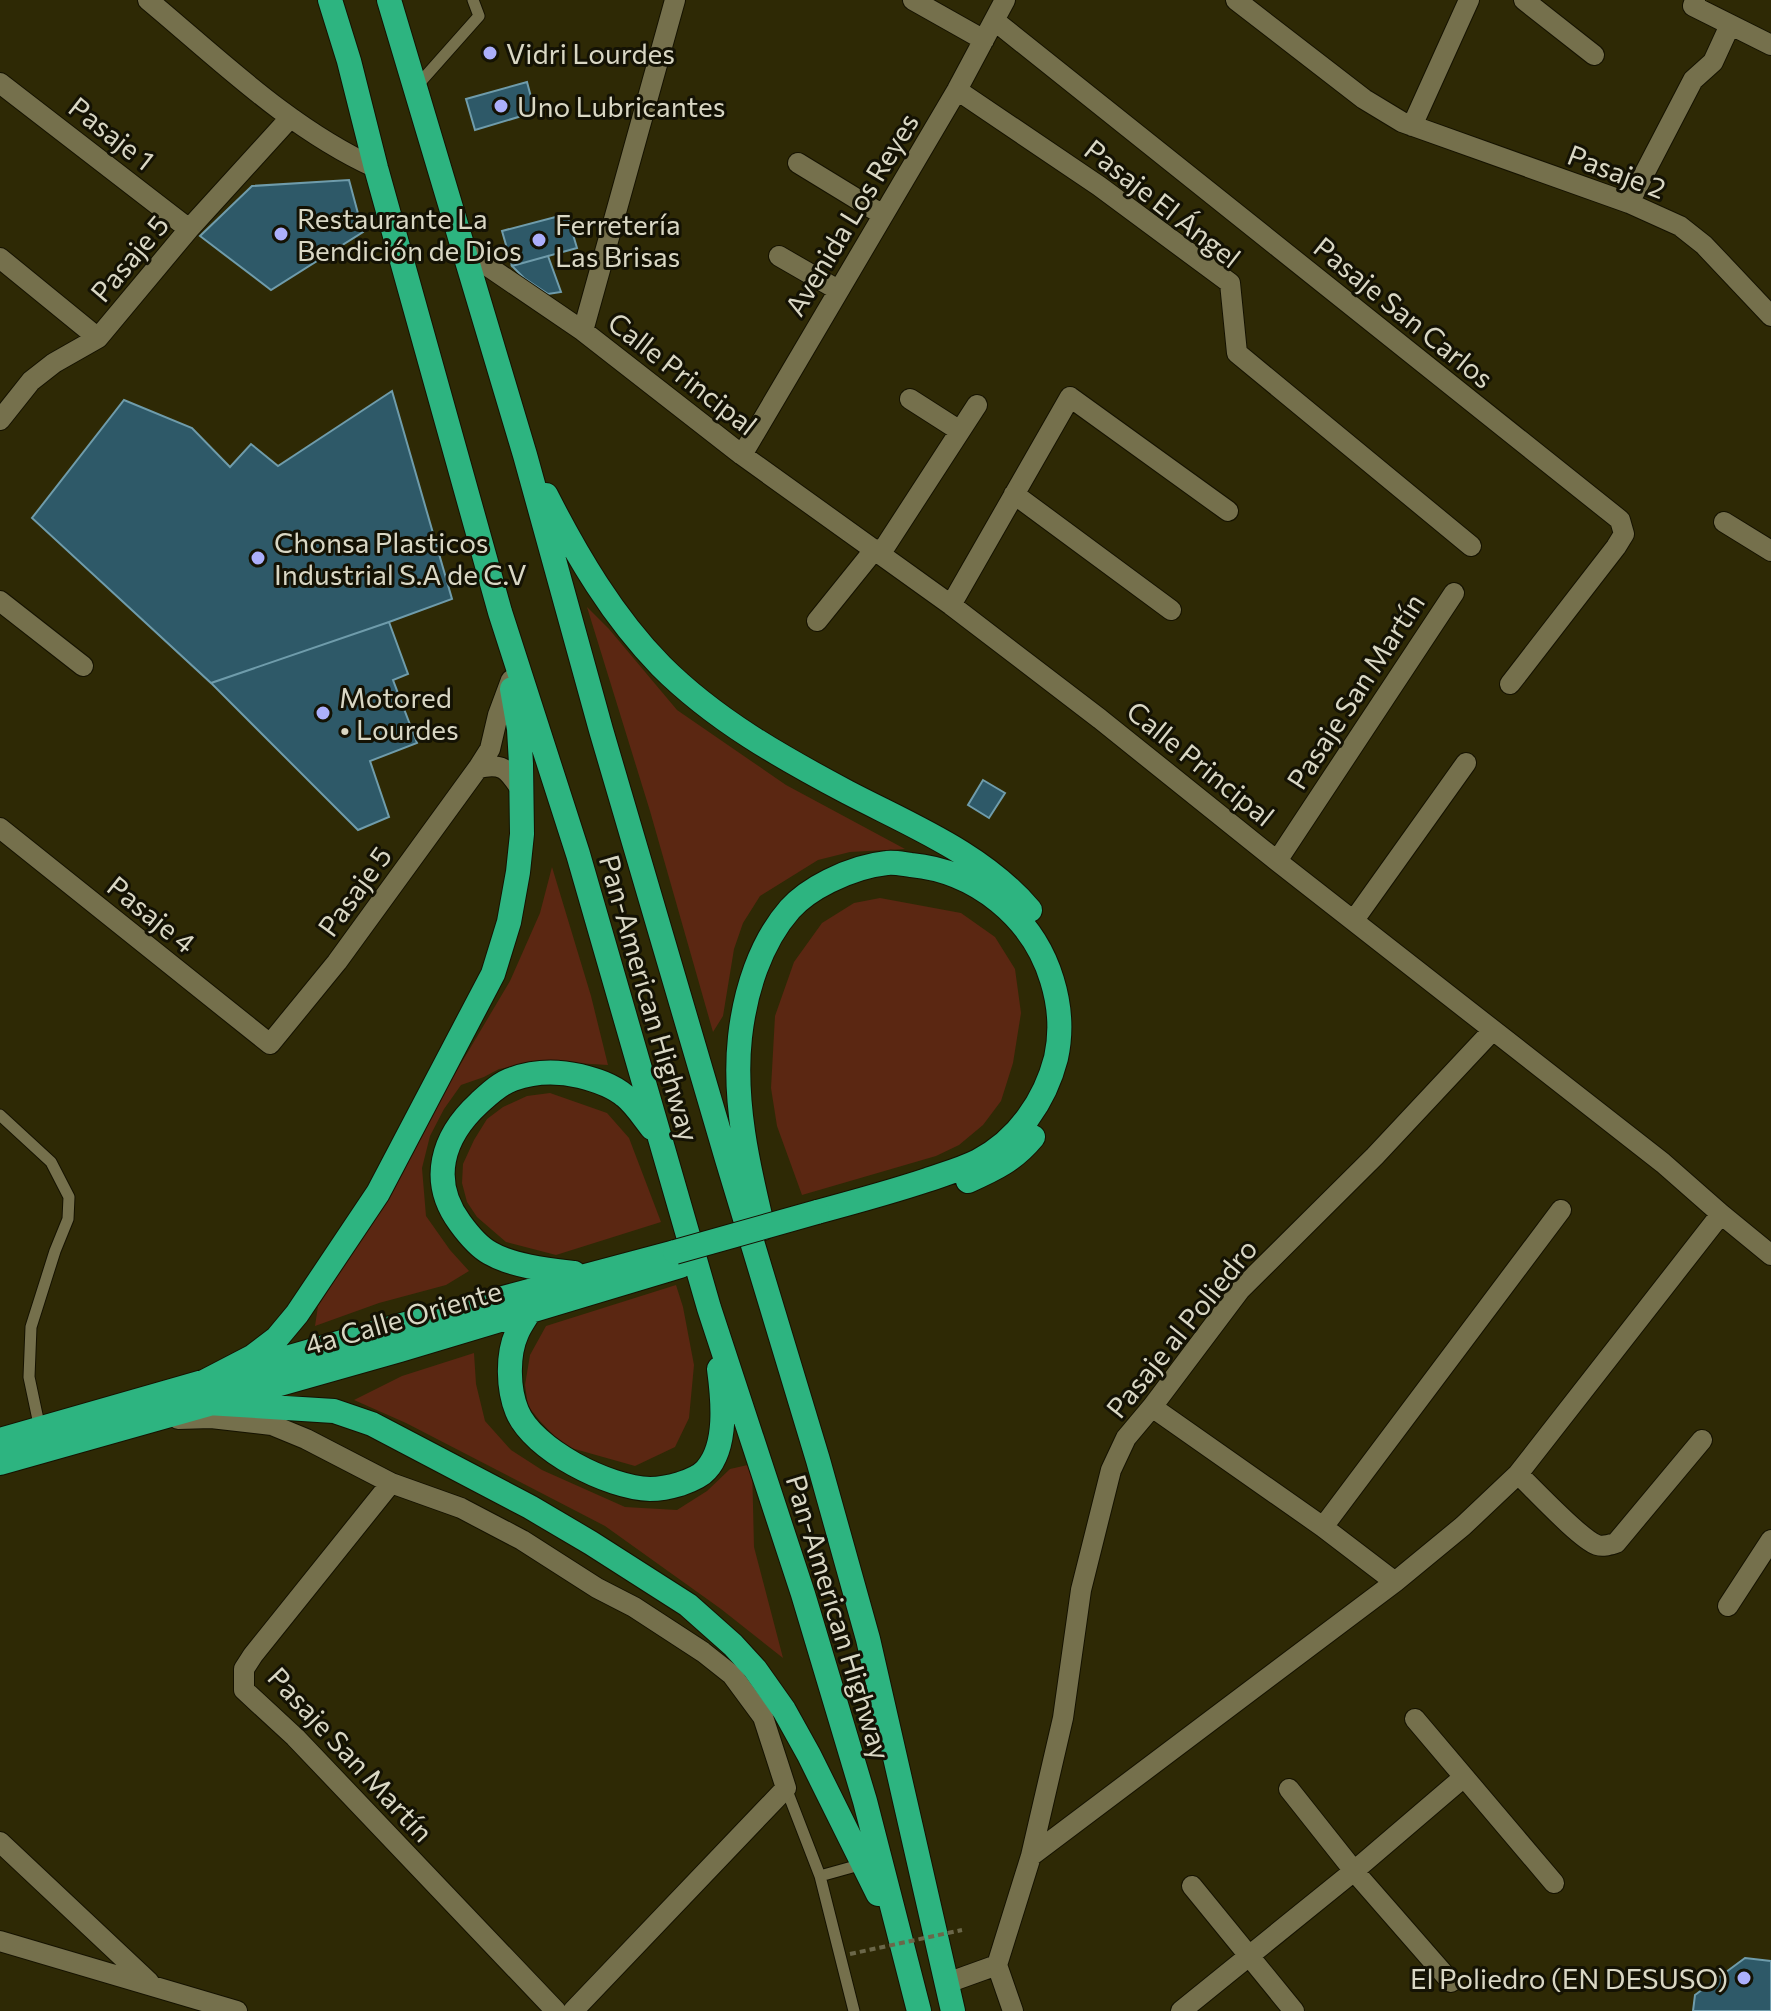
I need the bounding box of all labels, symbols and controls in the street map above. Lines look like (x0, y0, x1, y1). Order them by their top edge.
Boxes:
place label: Vidri Lourdes (506, 36, 675, 70)
marker: Vidri Lourdes (481, 44, 499, 62)
street label: Pasaje 1 (63, 89, 161, 177)
place label: Uno Lubricantes (517, 89, 726, 123)
marker: Uno Lubricantes (492, 97, 510, 115)
street label: Avenida Los Reyes (777, 106, 925, 322)
street label: Pasaje El Ángel (1078, 132, 1248, 274)
street label: Pasaje 2 (1563, 137, 1671, 205)
place label: Restaurante La Bendición de Dios (297, 201, 522, 267)
place label: Ferretería Las Brisas (555, 207, 681, 273)
street label: Pasaje 5 (83, 208, 175, 308)
marker: Restaurante La Bendición de Dios (272, 225, 290, 243)
street label: Pasaje San Carlos (1308, 229, 1500, 395)
marker: Ferretería Las Brisas (530, 231, 548, 249)
street label: Calle Principal (602, 304, 764, 442)
place label: Chonsa Plasticos Industrial S.A de C.V (274, 525, 527, 591)
marker: Chonsa Plasticos Industrial S.A de C.V (249, 549, 267, 567)
street label: Pasaje San Martín (1279, 587, 1431, 795)
place label: Motored • Lourdes (339, 680, 459, 746)
street label: Calle Principal (1121, 693, 1281, 833)
marker: Motored • Lourdes (314, 704, 332, 722)
street label: Pasaje 5 (310, 839, 398, 943)
street label: Pan-American Highway (593, 851, 707, 1145)
street label: Pasaje 4 (101, 868, 203, 960)
street label: Pasaje al Poliedro (1098, 1232, 1264, 1424)
street label: 4a Calle Oriente (301, 1273, 505, 1361)
street label: Pan-American Highway (779, 1470, 899, 1764)
street label: Pasaje San Martín (261, 1660, 441, 1848)
place label: El Poliedro (EN DESUSO) (1410, 1961, 1728, 1995)
marker: El Poliedro (EN DESUSO) (1735, 1969, 1753, 1987)

